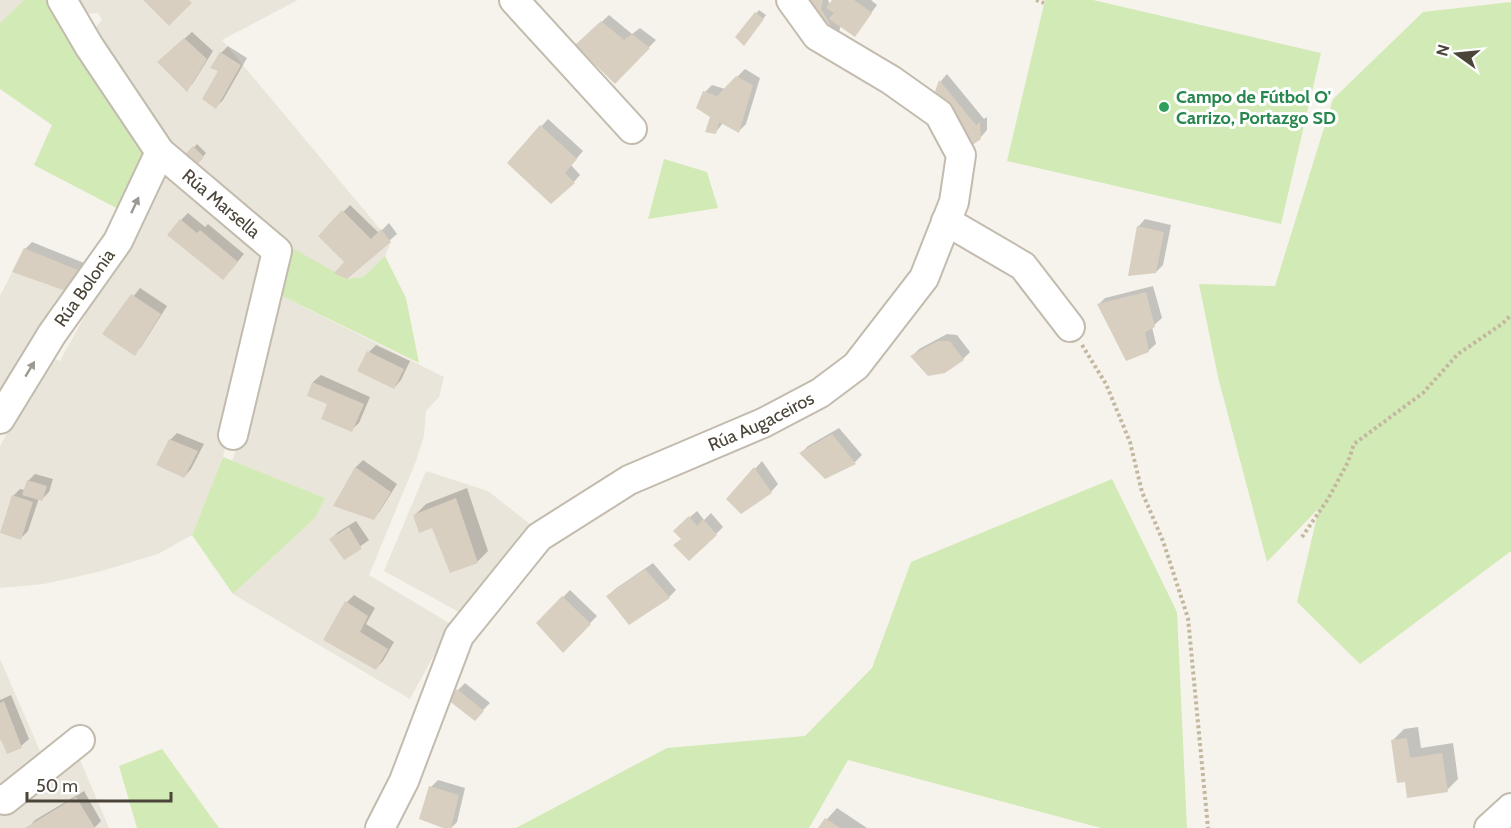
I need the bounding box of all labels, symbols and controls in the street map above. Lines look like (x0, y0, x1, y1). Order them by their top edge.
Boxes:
north arrow (1427, 24, 1487, 84)
text: N (1432, 42, 1454, 58)
place label: Campo de Fútbol O' Carrizo, Portazgo SD (1176, 86, 1336, 129)
marker: Campo de Fútbol O' Carrizo, Portazgo SD (1157, 100, 1171, 114)
street label: Rúa Marsella (178, 165, 265, 243)
one-way arrow (131, 196, 140, 213)
street label: Rúa Bolonia (50, 245, 120, 331)
one-way arrow (25, 361, 36, 377)
street label: Rúa Augaceiros (705, 387, 818, 456)
scale bar (27, 765, 171, 803)
text: 50 m (36, 775, 78, 797)

